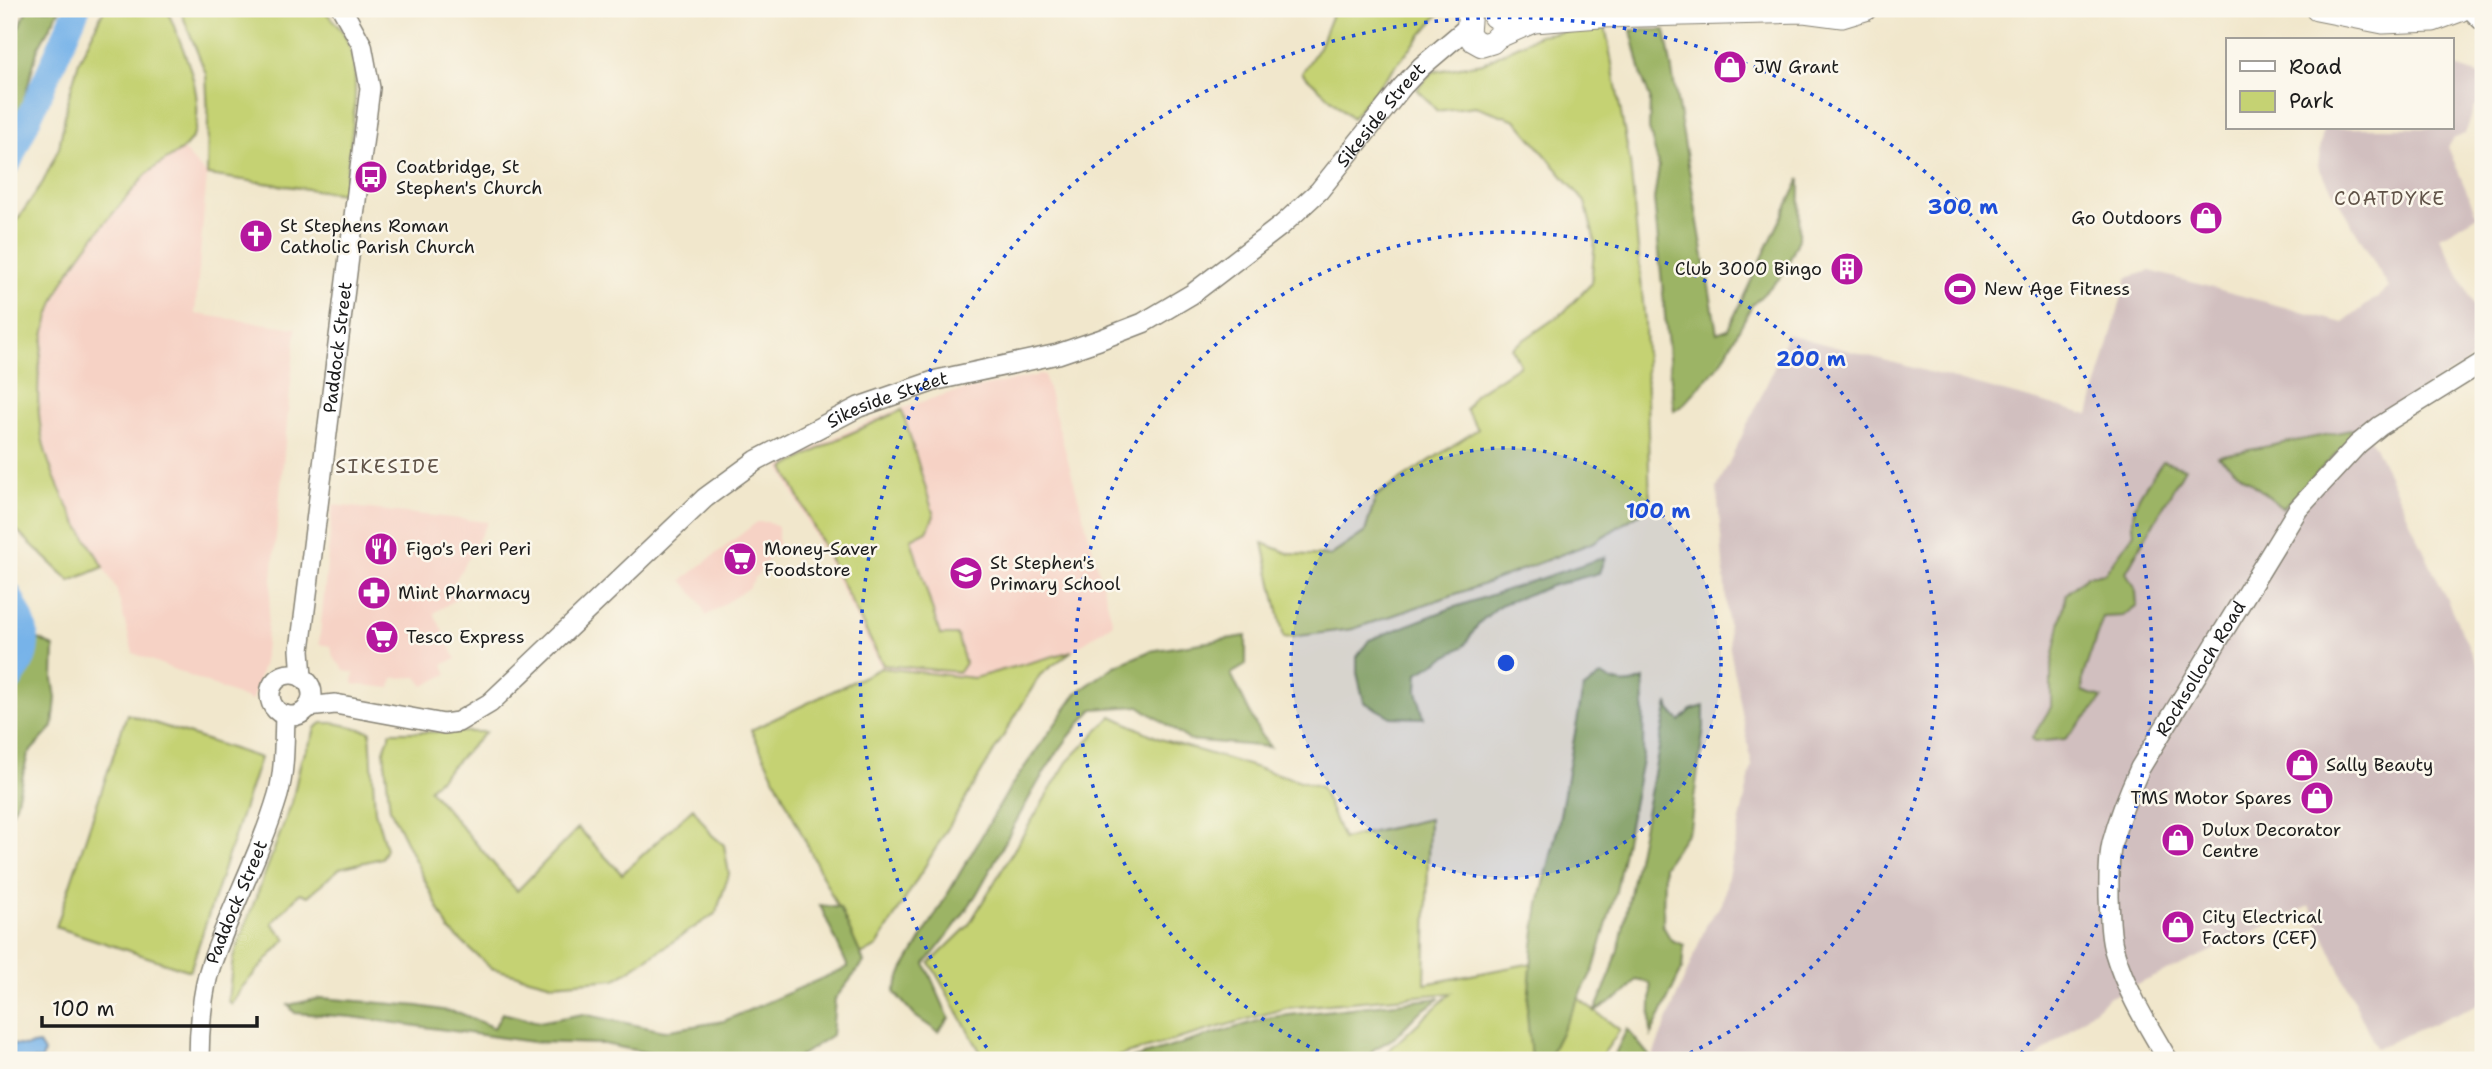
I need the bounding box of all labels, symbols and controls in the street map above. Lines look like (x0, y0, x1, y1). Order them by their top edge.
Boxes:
legend (2226, 38, 2454, 130)
shop icon: JW Grant (1711, 48, 1749, 86)
text: Road (2289, 53, 2342, 81)
place label: JW Grant (1754, 55, 1839, 79)
street label: Sikeside Street (1331, 58, 1431, 172)
text: Park (2289, 87, 2334, 115)
place label: Coatbridge, St Stephen's Church (396, 155, 543, 200)
bus stop icon: Coatbridge, St Stephen's Church (352, 158, 390, 196)
district label: COATDYKE (2334, 186, 2446, 211)
text: 300 m (1928, 193, 1998, 221)
shop icon: Go Outdoors (2187, 199, 2225, 237)
place label: Go Outdoors (2071, 206, 2182, 230)
place label: St Stephens Roman Catholic Parish Church (280, 214, 475, 259)
church icon: St Stephens Roman Catholic Parish Church (237, 217, 275, 255)
building icon: Club 3000 Bingo (1828, 250, 1866, 288)
place label: Club 3000 Bingo (1675, 257, 1822, 281)
sports icon: New Age Fitness (1941, 270, 1979, 308)
place label: New Age Fitness (1984, 277, 2130, 301)
street label: Paddock Street (318, 280, 358, 414)
text: 200 m (1776, 345, 1846, 373)
street label: Sikeside Street (822, 366, 950, 434)
district label: SIKESIDE (335, 454, 441, 479)
text: 100 m (1626, 497, 1690, 525)
restaurant icon: Figo's Peri Peri (362, 530, 400, 568)
place label: Figo's Peri Peri (406, 537, 531, 561)
place label: Money-Saver Foodstore (764, 537, 878, 582)
supermarket icon: Money-Saver Foodstore (721, 540, 759, 578)
place label: St Stephen's Primary School (990, 551, 1121, 596)
school or university icon: St Stephen's Primary School (947, 554, 985, 592)
pharmacy icon: Mint Pharmacy (355, 574, 393, 612)
place label: Mint Pharmacy (398, 581, 531, 605)
street label: Rochsolloch Road (2150, 596, 2251, 741)
supermarket icon: Tesco Express (363, 618, 401, 656)
place label: Tesco Express (406, 625, 525, 649)
centre of rings (1494, 651, 1518, 675)
shop icon: Sally Beauty (2283, 746, 2321, 784)
place label: Sally Beauty (2326, 753, 2433, 777)
shop icon: TMS Motor Spares (2298, 779, 2336, 817)
place label: TMS Motor Spares (2130, 786, 2292, 810)
place label: Dulux Decorator Centre (2202, 818, 2341, 863)
shop icon: Dulux Decorator Centre (2159, 821, 2197, 859)
street label: Paddock Street (200, 836, 273, 967)
place label: City Electrical Factors (CEF) (2202, 905, 2323, 950)
shop icon: City Electrical Factors (CEF) (2159, 908, 2197, 946)
scale bar (42, 985, 257, 1029)
text: 100 m (52, 995, 115, 1023)

